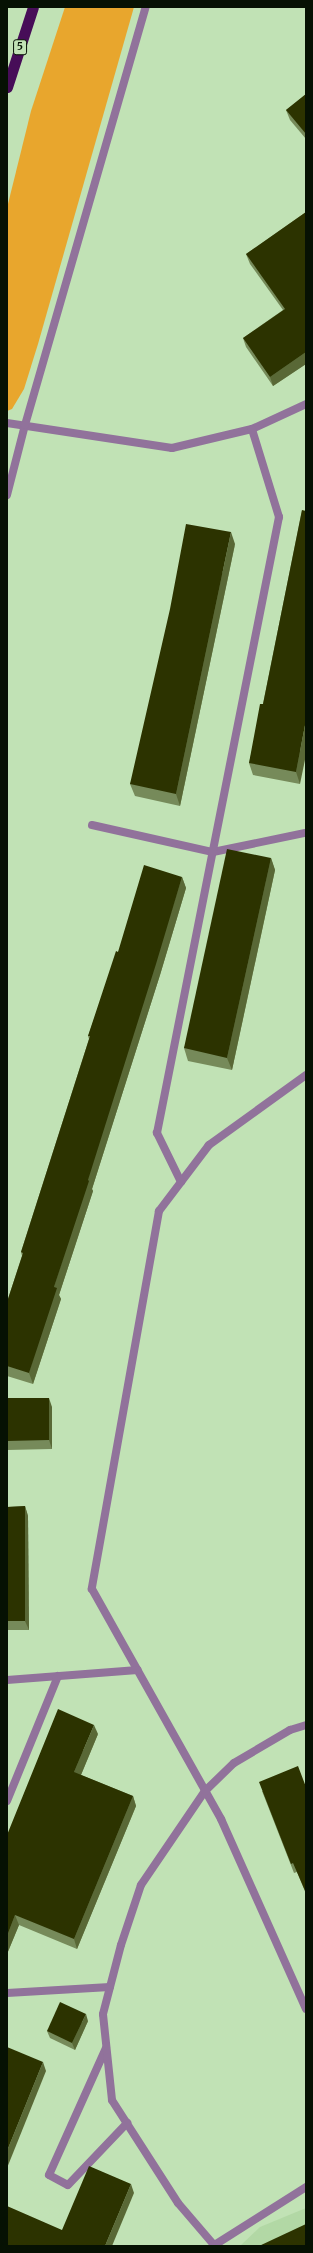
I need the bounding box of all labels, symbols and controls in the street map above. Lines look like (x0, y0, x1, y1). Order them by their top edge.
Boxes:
road number: 5 (13, 39, 27, 55)

